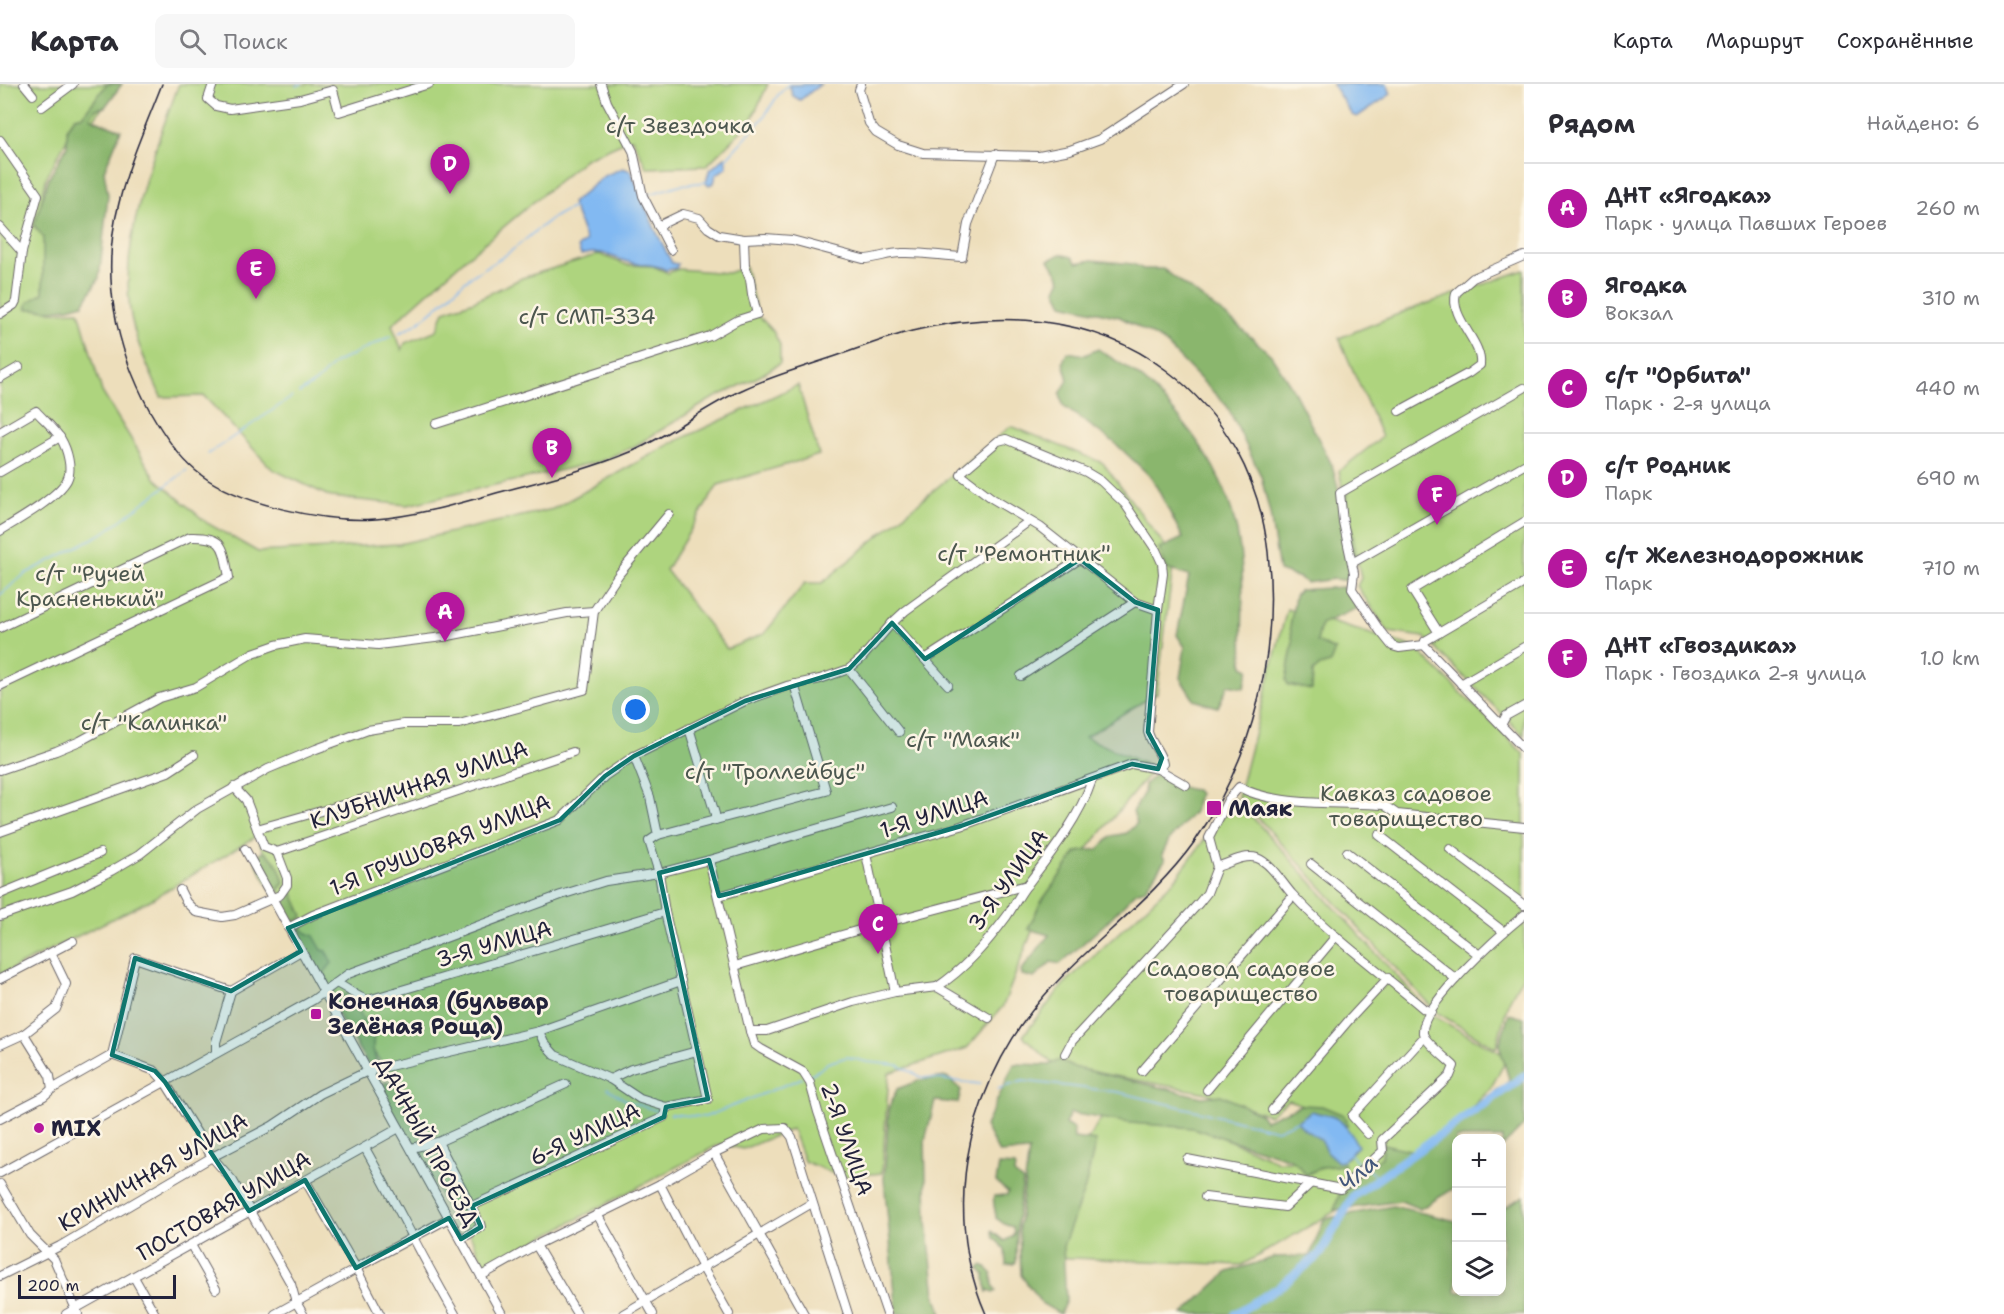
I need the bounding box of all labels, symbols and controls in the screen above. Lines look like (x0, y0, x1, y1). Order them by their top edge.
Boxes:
search box (155, 14, 575, 68)
text: Карта (30, 22, 119, 60)
icon: search (176, 25, 209, 58)
text: Поиск (224, 27, 288, 56)
text: Карта (1613, 27, 1673, 55)
text: Маршрут (1706, 27, 1804, 55)
text: Сохранённые (1837, 27, 1974, 55)
text: Рядом (1548, 106, 1635, 141)
text: Найдено: 6 (1867, 110, 1980, 136)
park label: с/т Звездочка (606, 111, 755, 140)
pin: D (430, 144, 470, 194)
text: ДНТ «Ягодка» (1605, 181, 1771, 210)
text: A (1560, 195, 1575, 221)
text: 260 m (1915, 195, 1980, 221)
text: Парк · улица Павших Героев (1605, 210, 1887, 236)
pin: E (236, 250, 276, 299)
text: Ягодка (1605, 271, 1687, 300)
text: B (1561, 285, 1574, 311)
text: 310 m (1921, 285, 1980, 311)
text: Вокзал (1605, 300, 1673, 326)
park label: с/т СМП-334 (518, 302, 656, 331)
text: с/т "Орбита" (1605, 361, 1751, 390)
text: C (1561, 375, 1574, 401)
text: 440 m (1915, 375, 1980, 401)
text: Парк · 2-я улица (1605, 390, 1771, 416)
pin: B (532, 428, 572, 478)
text: с/т Родник (1605, 451, 1731, 480)
text: D (1560, 465, 1575, 491)
text: 690 m (1916, 465, 1980, 491)
pin: F (1418, 476, 1456, 525)
text: Парк (1605, 480, 1652, 506)
park label: с/т "Ремонтник" (937, 539, 1111, 568)
text: с/т Железнодорожник (1605, 541, 1864, 570)
text: E (1561, 555, 1574, 581)
text: 710 m (1921, 555, 1980, 581)
park label: с/т "Ручей Красненький" (16, 559, 164, 613)
text: Парк (1605, 570, 1652, 596)
pin: A (426, 592, 464, 642)
text: ДНТ «Гвоздика» (1605, 631, 1797, 660)
text: F (1562, 645, 1573, 671)
text: 1.0 km (1920, 645, 1980, 671)
text: Парк · Гвоздика 2-я улица (1605, 660, 1866, 686)
your location (621, 695, 650, 724)
park label: с/т "Калинка" (81, 708, 227, 737)
park label: с/т "Маяк" (906, 725, 1020, 754)
street label: КЛУБНИЧНАЯ УЛИЦА (306, 734, 532, 836)
park label: с/т "Троллейбус" (685, 757, 865, 786)
park label: Кавказ садовое товарищество (1320, 779, 1492, 833)
street label: 1-Я УЛИЦА (876, 783, 992, 845)
street label: 1-Я ГРУШОВАЯ УЛИЦА (325, 787, 555, 903)
place label: Маяк (1228, 794, 1293, 823)
marker: Маяк (1205, 799, 1223, 817)
street label: 3-Я УЛИЦА (961, 823, 1055, 937)
pin: C (858, 904, 898, 954)
street label: 3-Я УЛИЦА (433, 914, 555, 974)
park label: Садовод садовое товарищество (1147, 954, 1335, 1008)
place label: Конечная (бульвар Зелёная Роща) (328, 987, 549, 1041)
marker: Конечная (бульвар Зелёная Роща) (309, 1007, 323, 1021)
street label: ДАЧНЫЙ ПРОЕЗД (368, 1051, 486, 1231)
street label: 2-Я УЛИЦА (814, 1079, 880, 1199)
street label: 6-Я УЛИЦА (525, 1096, 645, 1172)
street label: КРИНИЧНАЯ УЛИЦА (53, 1106, 253, 1238)
place label: MIX (51, 1114, 102, 1143)
marker: MIX (32, 1121, 46, 1135)
map controls (1452, 1134, 1506, 1296)
button: + (1452, 1134, 1506, 1188)
street label: ПОСТОВАЯ УЛИЦА (132, 1144, 316, 1268)
water label: Чла (1331, 1147, 1385, 1199)
button: − (1452, 1188, 1506, 1242)
button: layers (1452, 1242, 1506, 1296)
scale bar (18, 1272, 176, 1300)
text: 200 m (27, 1275, 79, 1296)

